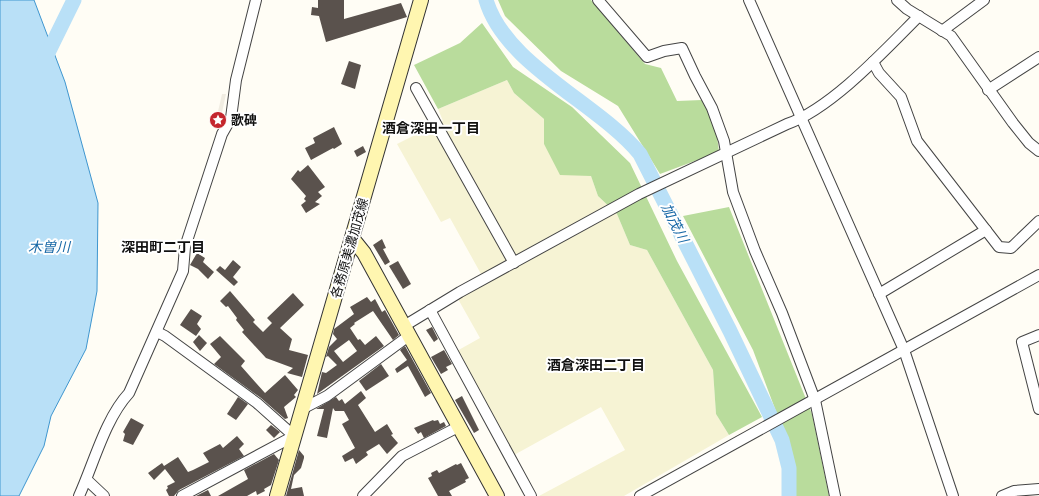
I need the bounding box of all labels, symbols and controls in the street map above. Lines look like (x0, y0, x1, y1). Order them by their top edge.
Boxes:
place icon: 歌碑 (208, 110, 228, 130)
place label: 歌碑 (231, 111, 257, 131)
district label: 酒倉深田一丁目 (382, 118, 480, 139)
street label: 各務原美濃加茂線 (326, 196, 374, 301)
water label: 加茂川 (656, 200, 694, 248)
water label: 木曽川 (28, 237, 72, 258)
district label: 深田町二丁目 (121, 237, 205, 258)
district label: 酒倉深田二丁目 (547, 355, 645, 376)

